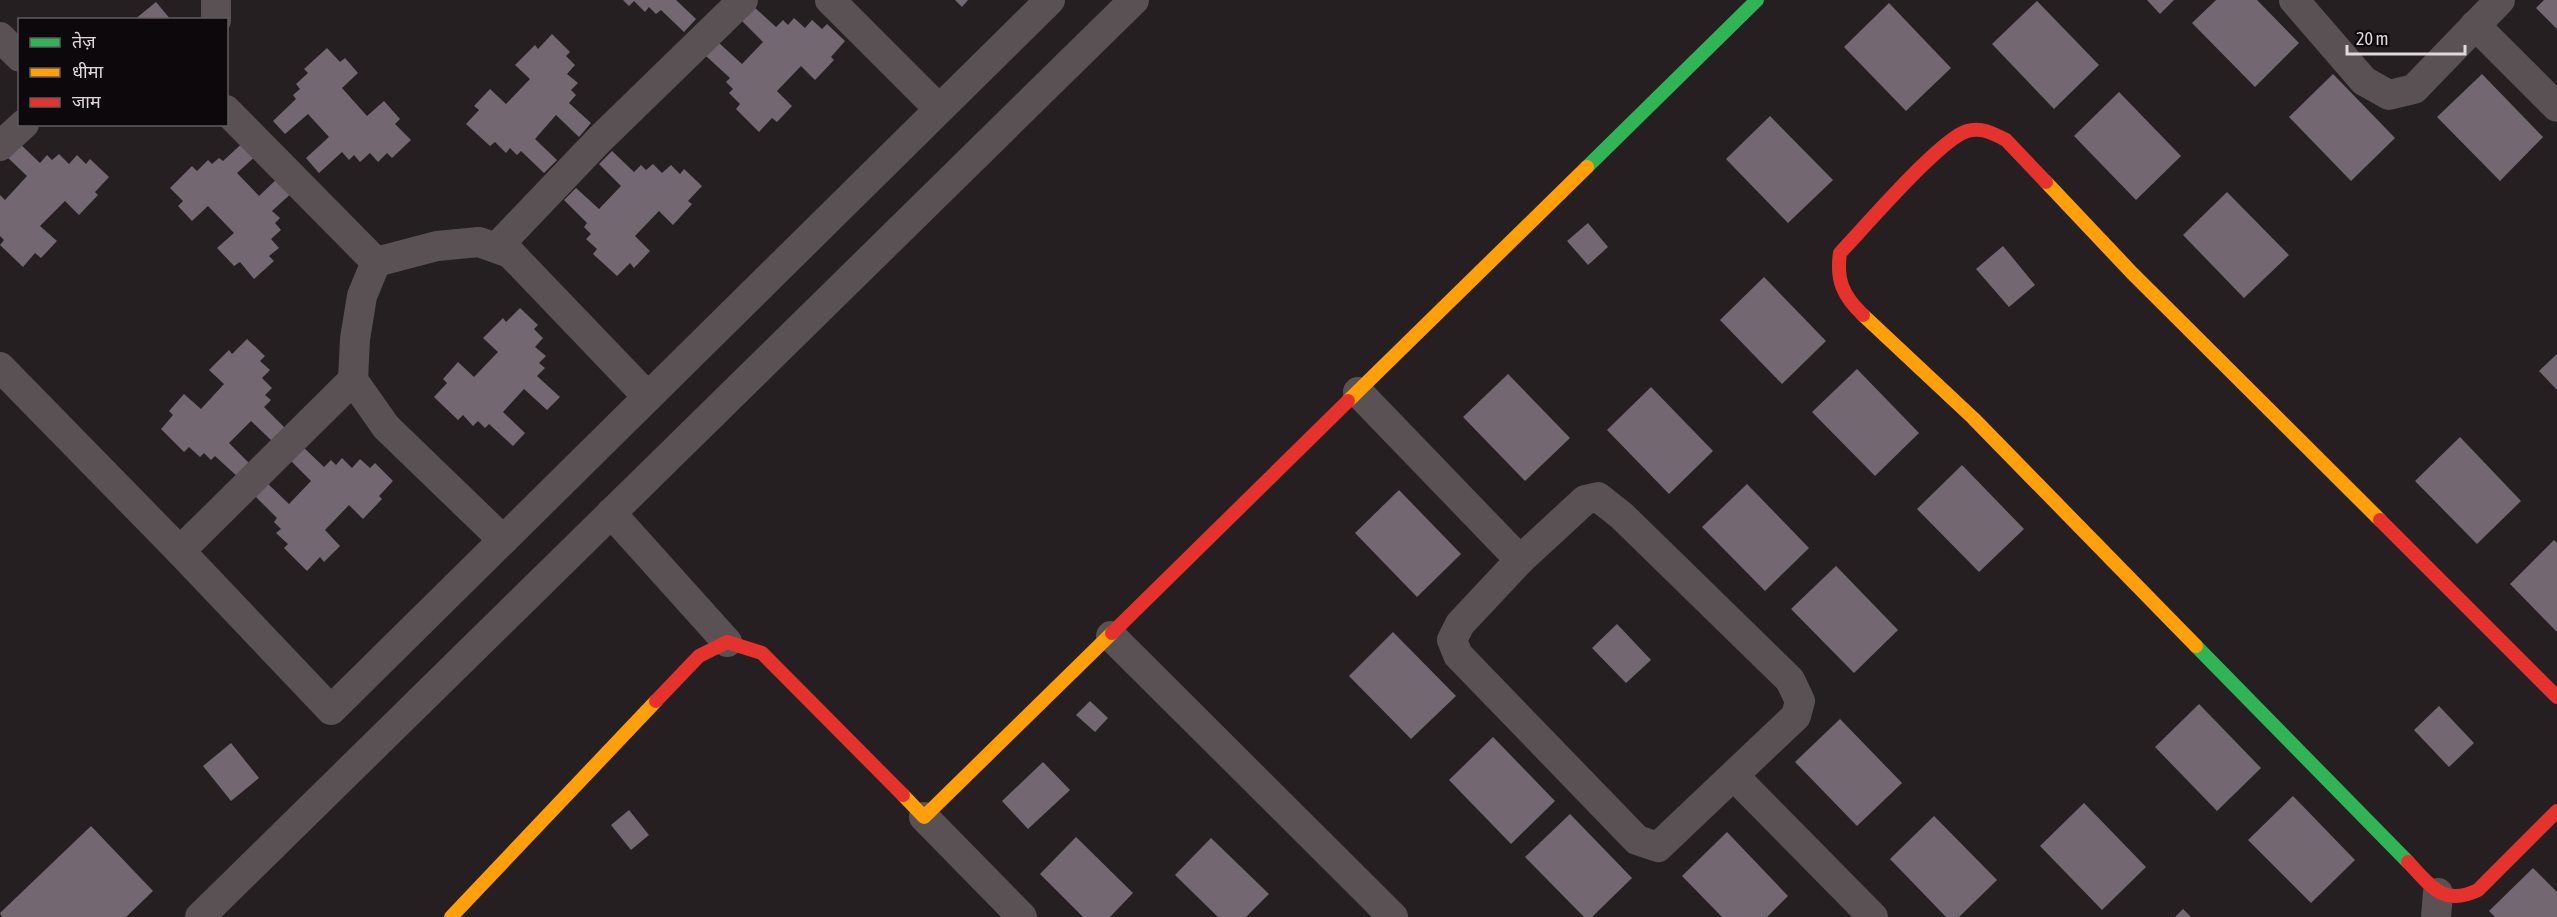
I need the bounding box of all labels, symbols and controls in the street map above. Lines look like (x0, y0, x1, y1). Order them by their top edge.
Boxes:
legend (18, 18, 228, 126)
scale bar (2347, 18, 2466, 56)
text: 20 m (2356, 28, 2388, 49)
text: तेज़ (72, 31, 96, 52)
text: धीमा (72, 61, 103, 82)
text: जाम (72, 91, 102, 112)

